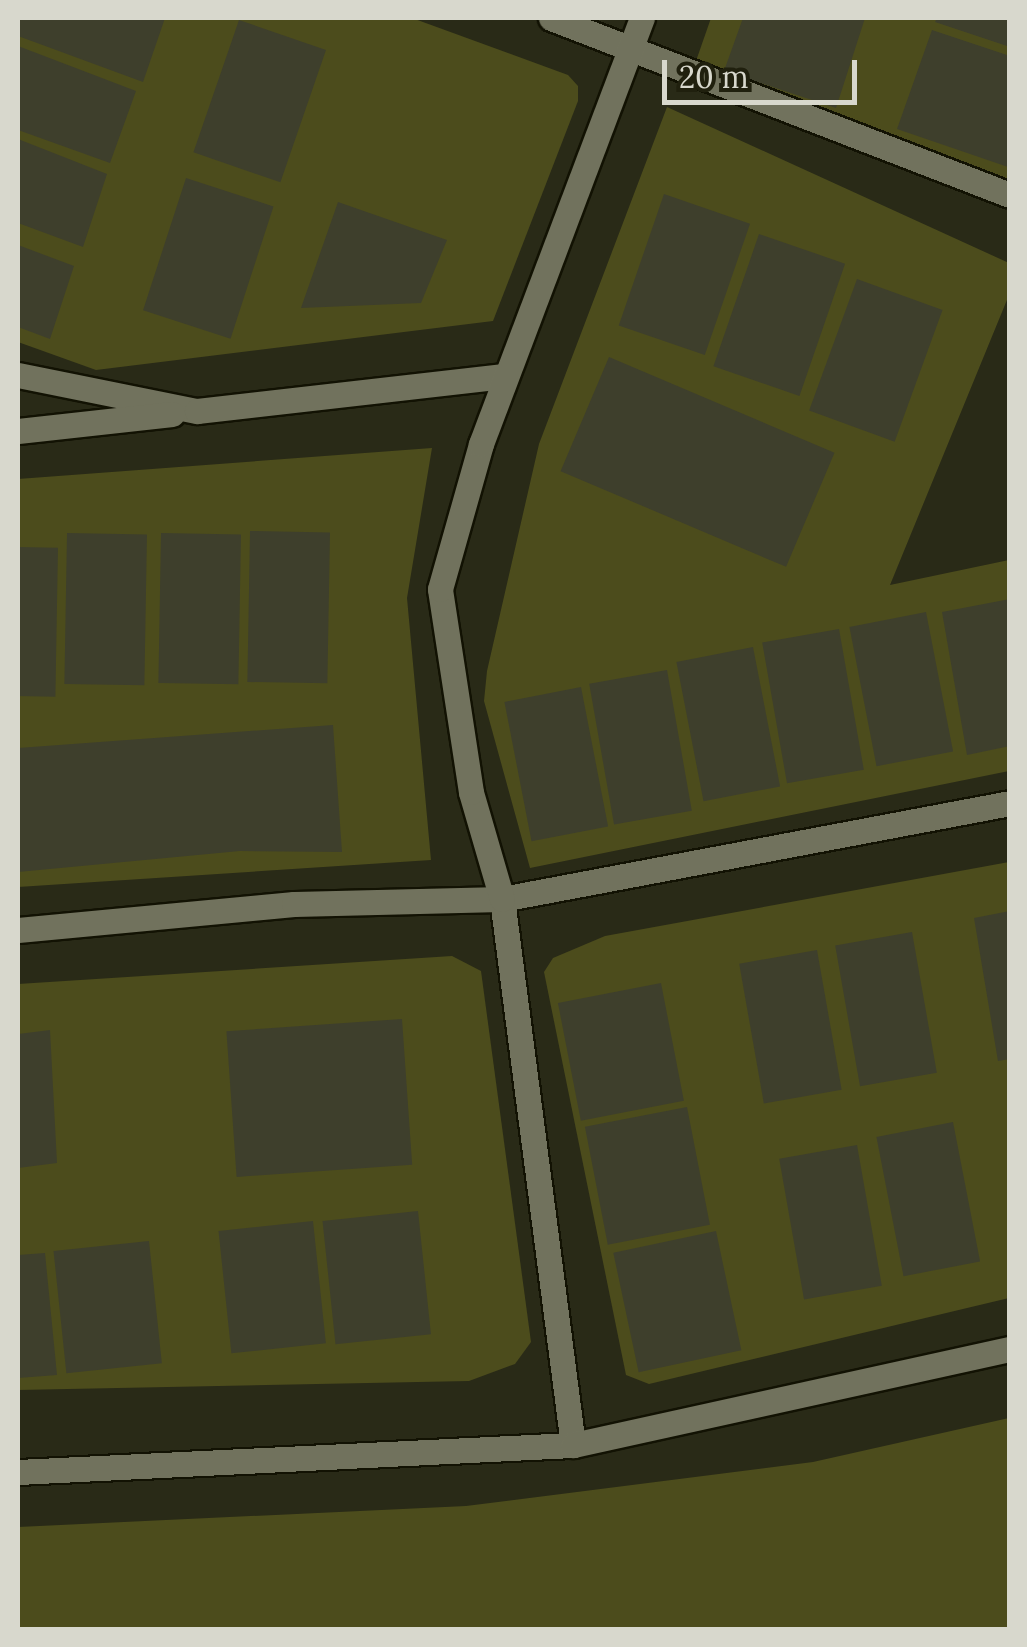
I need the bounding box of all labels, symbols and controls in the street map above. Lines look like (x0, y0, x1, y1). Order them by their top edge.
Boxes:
scale bar (667, 40, 862, 102)
text: 20 m (679, 58, 748, 96)

